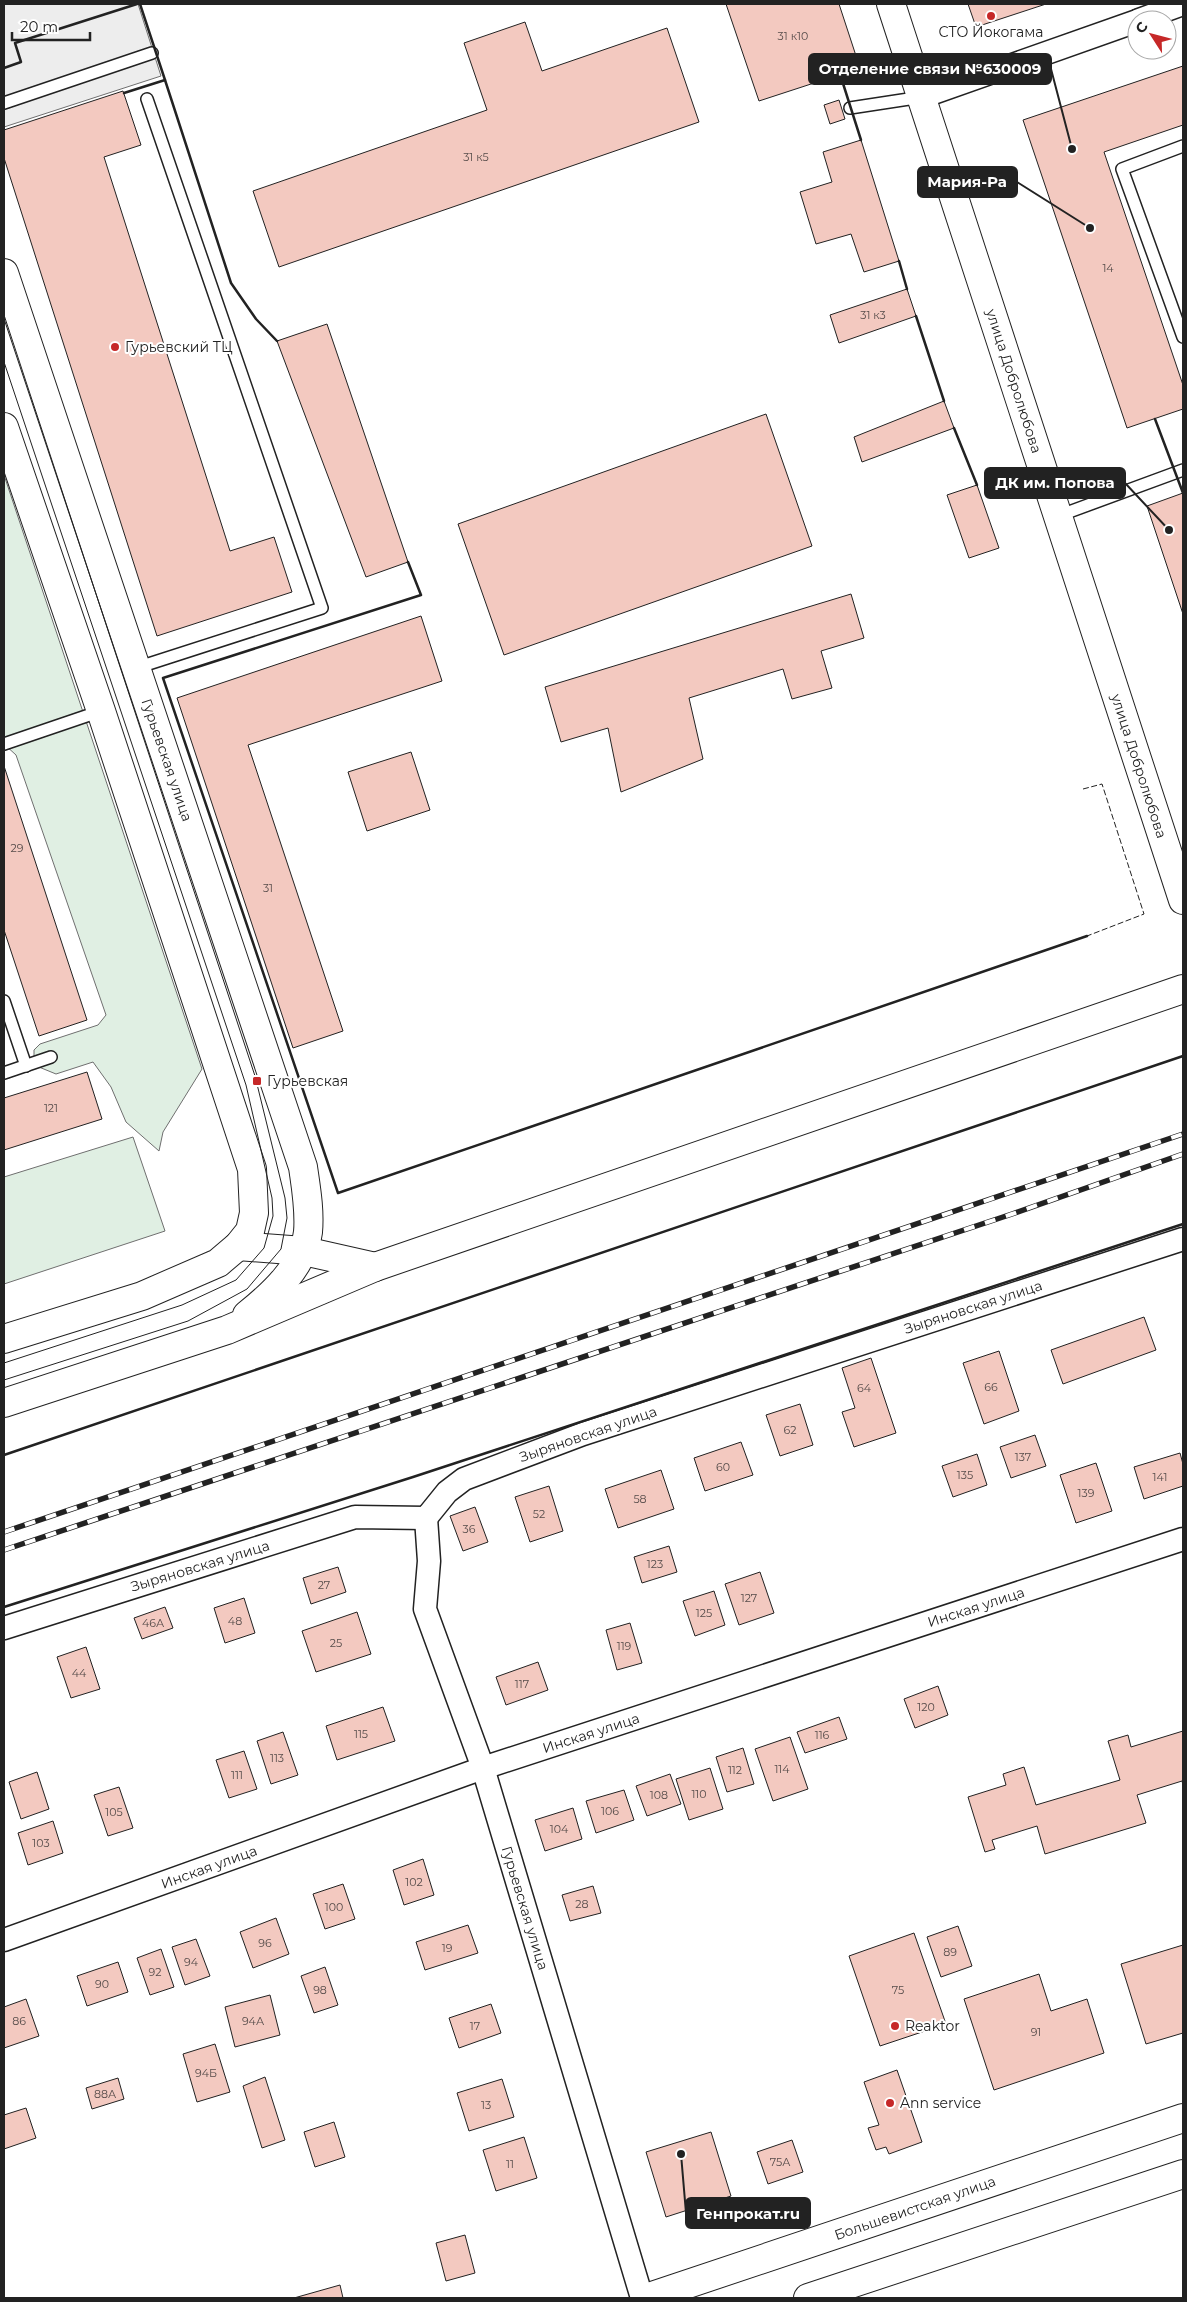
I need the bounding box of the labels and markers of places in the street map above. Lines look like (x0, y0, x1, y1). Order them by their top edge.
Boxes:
marker: СТО Йокогама (985, 10, 997, 22)
place label: СТО Йокогама (939, 23, 1043, 41)
callout: Отделение связи №630009 (809, 54, 1051, 84)
callout: Мария-Ра (918, 167, 1017, 197)
place label: Гурьевский ТЦ (125, 338, 233, 356)
marker: Гурьевский ТЦ (109, 341, 121, 353)
callout: ДК им. Попова (985, 468, 1125, 498)
place label: Гурьевская (267, 1072, 348, 1090)
marker: Гурьевская (251, 1075, 263, 1087)
place label: Reaktor (905, 2017, 960, 2035)
marker: Reaktor (889, 2020, 901, 2032)
place label: Ann service (900, 2094, 981, 2112)
marker: Ann service (884, 2097, 896, 2109)
callout: Генпрокат.ru (686, 2198, 810, 2228)

